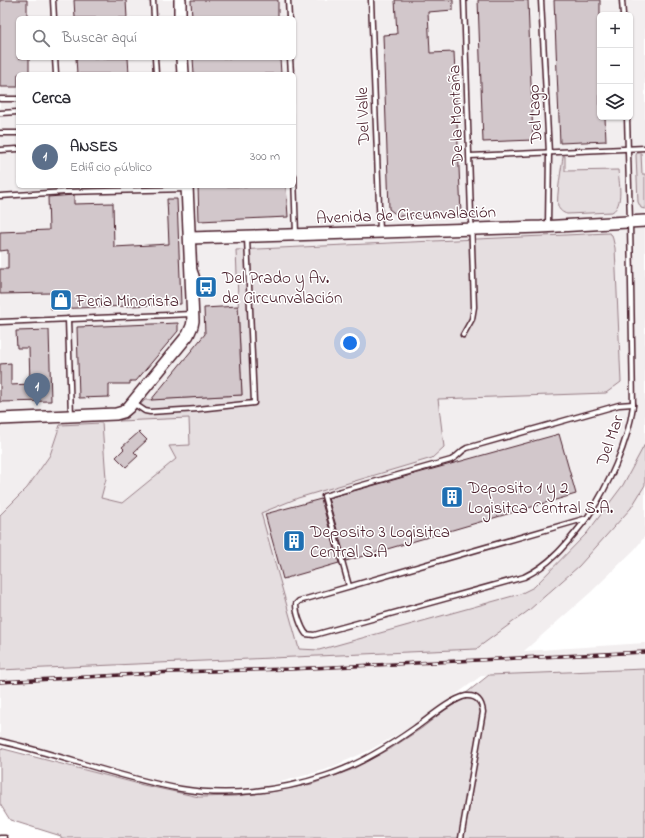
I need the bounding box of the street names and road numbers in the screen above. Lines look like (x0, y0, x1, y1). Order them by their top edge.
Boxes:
street label: De la Montaña (442, 64, 471, 167)
street label: Del Lago (521, 83, 552, 145)
street label: Del Valle (350, 86, 377, 146)
street label: Avenida de Circunvalación (316, 200, 496, 231)
street label: Del Mar (590, 411, 631, 470)

